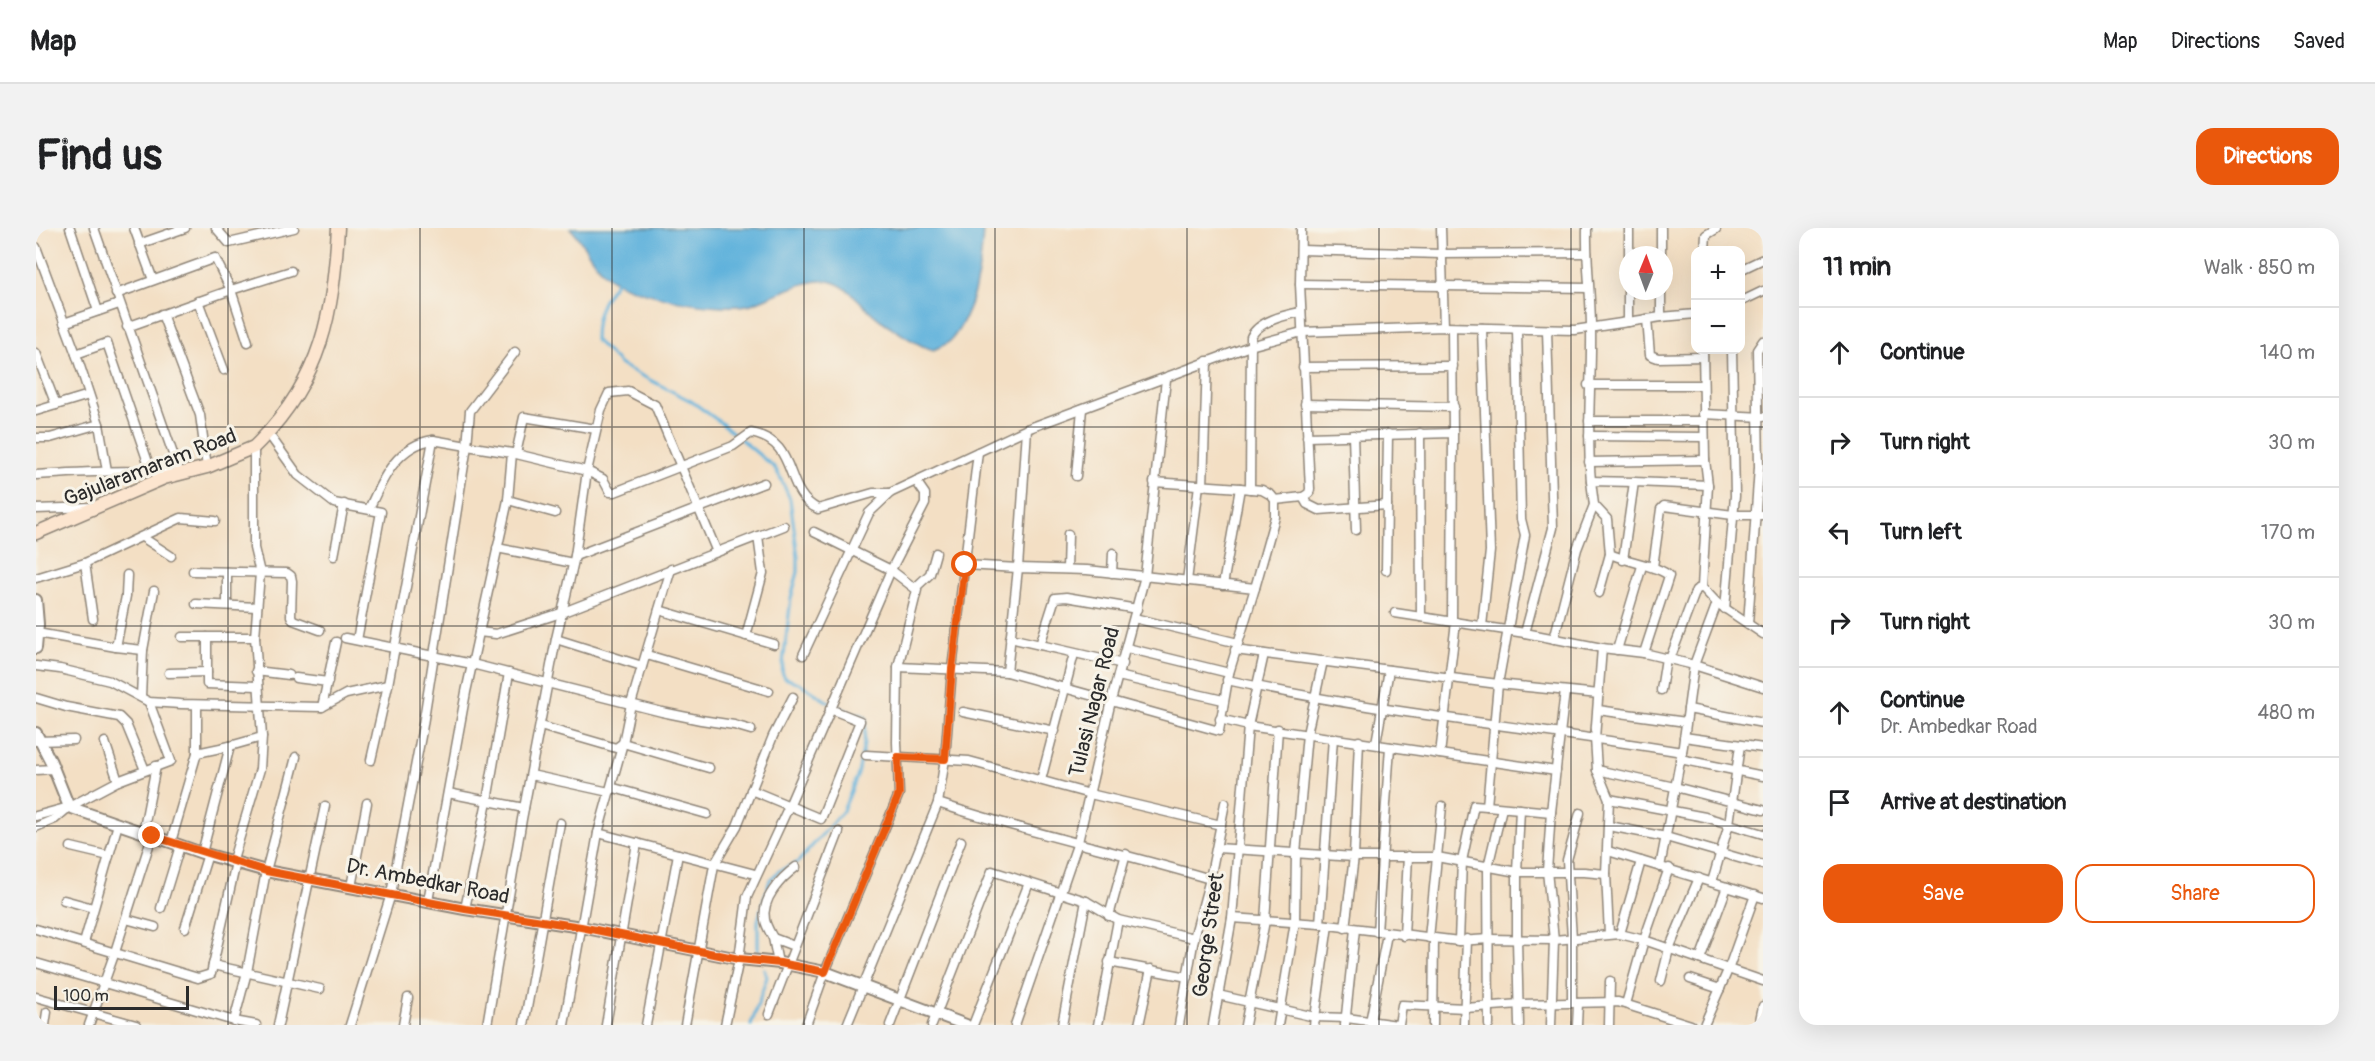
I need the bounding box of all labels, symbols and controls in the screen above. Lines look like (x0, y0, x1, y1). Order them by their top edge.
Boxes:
text: Map (30, 24, 76, 59)
text: Map (2103, 28, 2138, 55)
text: Directions (2171, 28, 2260, 55)
text: Saved (2293, 28, 2345, 55)
button: Directions (2196, 128, 2339, 185)
text: Find us (36, 130, 162, 182)
north arrow (1619, 246, 1673, 300)
map controls (1691, 246, 1745, 354)
button: + (1691, 246, 1745, 300)
text: 11 min (1823, 251, 1891, 283)
text: Walk · 850 m (2204, 255, 2315, 280)
button: − (1691, 300, 1745, 354)
icon: ahead (1823, 336, 1856, 369)
text: Continue (1880, 338, 1964, 366)
text: 140 m (2260, 340, 2315, 365)
street label: Gajularamaram Road (60, 422, 240, 513)
icon: right (1823, 426, 1856, 459)
text: Turn right (1880, 428, 1970, 456)
text: 30 m (2268, 430, 2315, 455)
icon: left (1823, 516, 1856, 549)
text: Turn left (1880, 518, 1962, 546)
text: 170 m (2261, 520, 2315, 545)
route start (951, 551, 977, 577)
icon: right (1823, 606, 1856, 639)
text: Turn right (1880, 608, 1970, 636)
text: 30 m (2268, 610, 2315, 635)
street label: Tulasi Nagar Road (1063, 624, 1126, 780)
text: Continue (1880, 686, 1964, 714)
icon: ahead (1823, 696, 1856, 729)
text: 480 m (2258, 700, 2315, 725)
text: Dr. Ambedkar Road (1880, 714, 2038, 739)
icon: arrive (1823, 786, 1856, 819)
text: Arrive at destination (1880, 788, 2066, 816)
route end (138, 822, 164, 848)
street label: Dr. Ambedkar Road (344, 852, 512, 911)
button: Save (1823, 864, 2063, 923)
button: Share (2075, 864, 2315, 923)
street label: George Street (1186, 871, 1231, 999)
scale bar (54, 983, 189, 1010)
text: 100 m (63, 986, 109, 1006)

